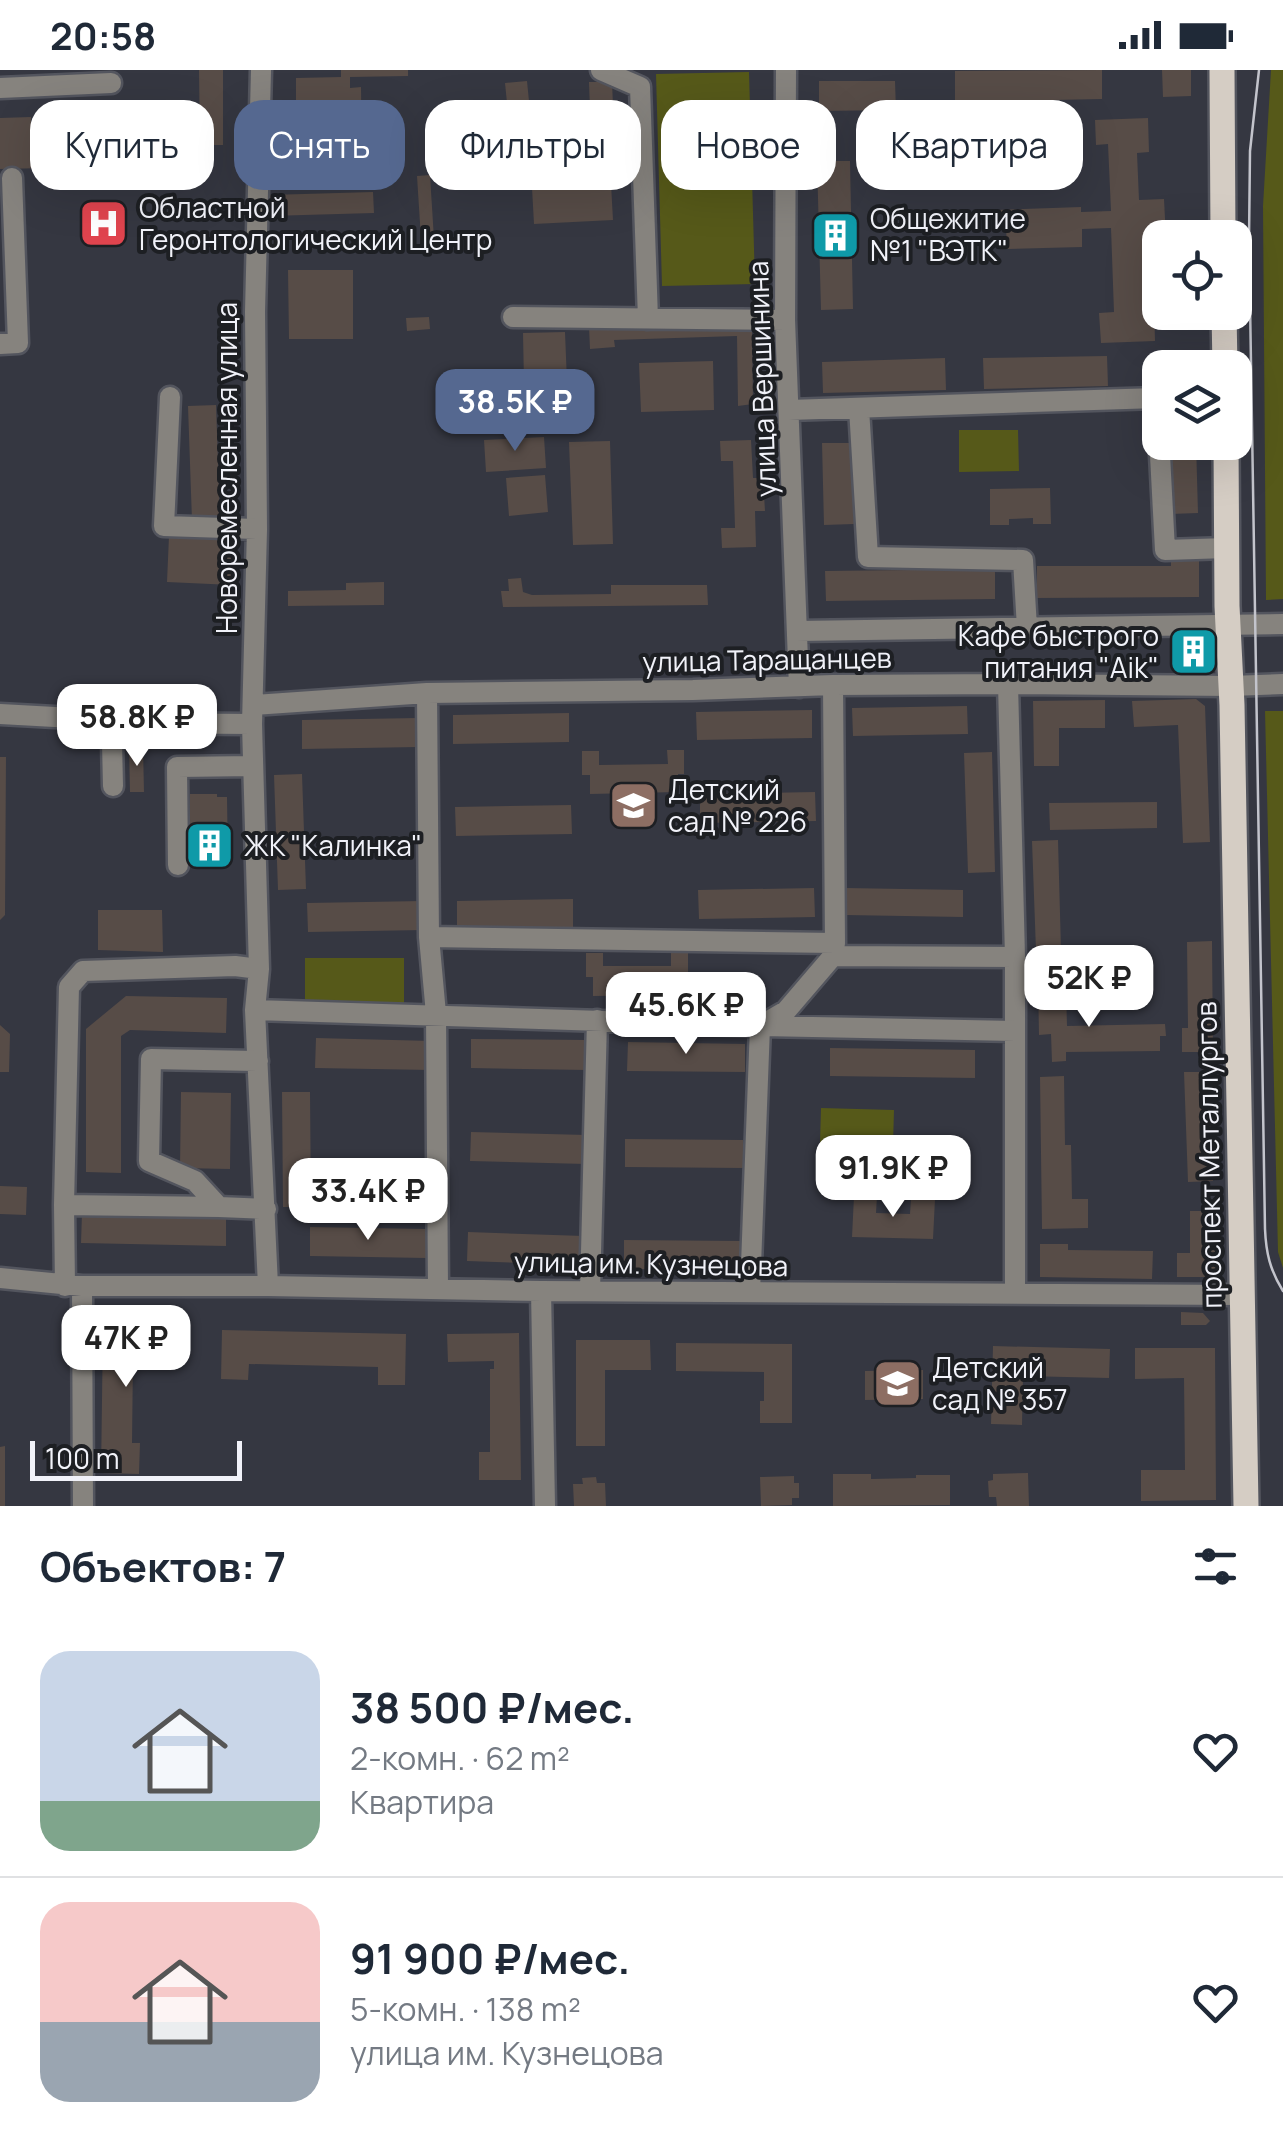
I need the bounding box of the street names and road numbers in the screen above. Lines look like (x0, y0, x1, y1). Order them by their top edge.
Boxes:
street label: улица Вершинина (738, 260, 784, 498)
street label: Новоремесленная улица (207, 302, 245, 634)
street label: улица Таращанцев (642, 638, 892, 680)
street label: проспект Металлургов (1186, 1001, 1230, 1309)
street label: улица им. Кузнецова (514, 1242, 788, 1284)

